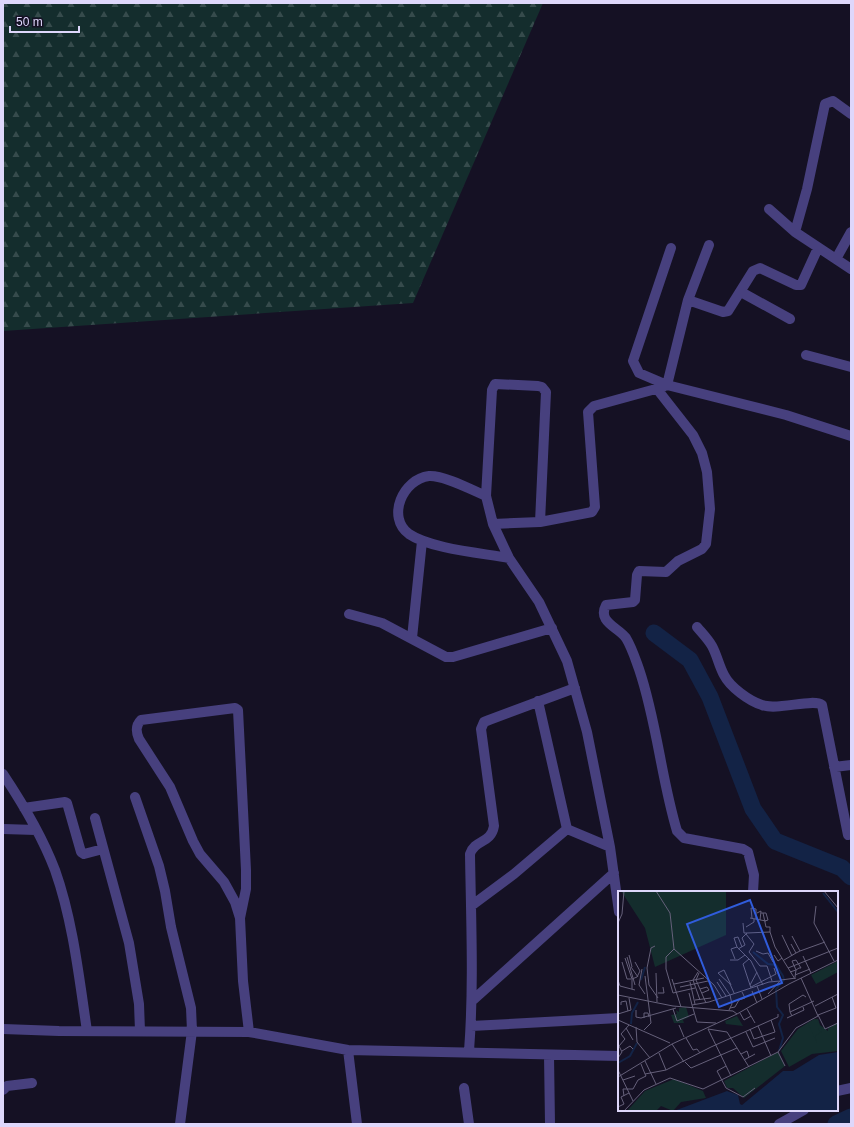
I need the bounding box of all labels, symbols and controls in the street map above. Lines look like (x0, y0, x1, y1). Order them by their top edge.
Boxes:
scale bar (10, 8, 79, 34)
text: 50 m (16, 15, 43, 29)
inset map (618, 891, 838, 1111)

